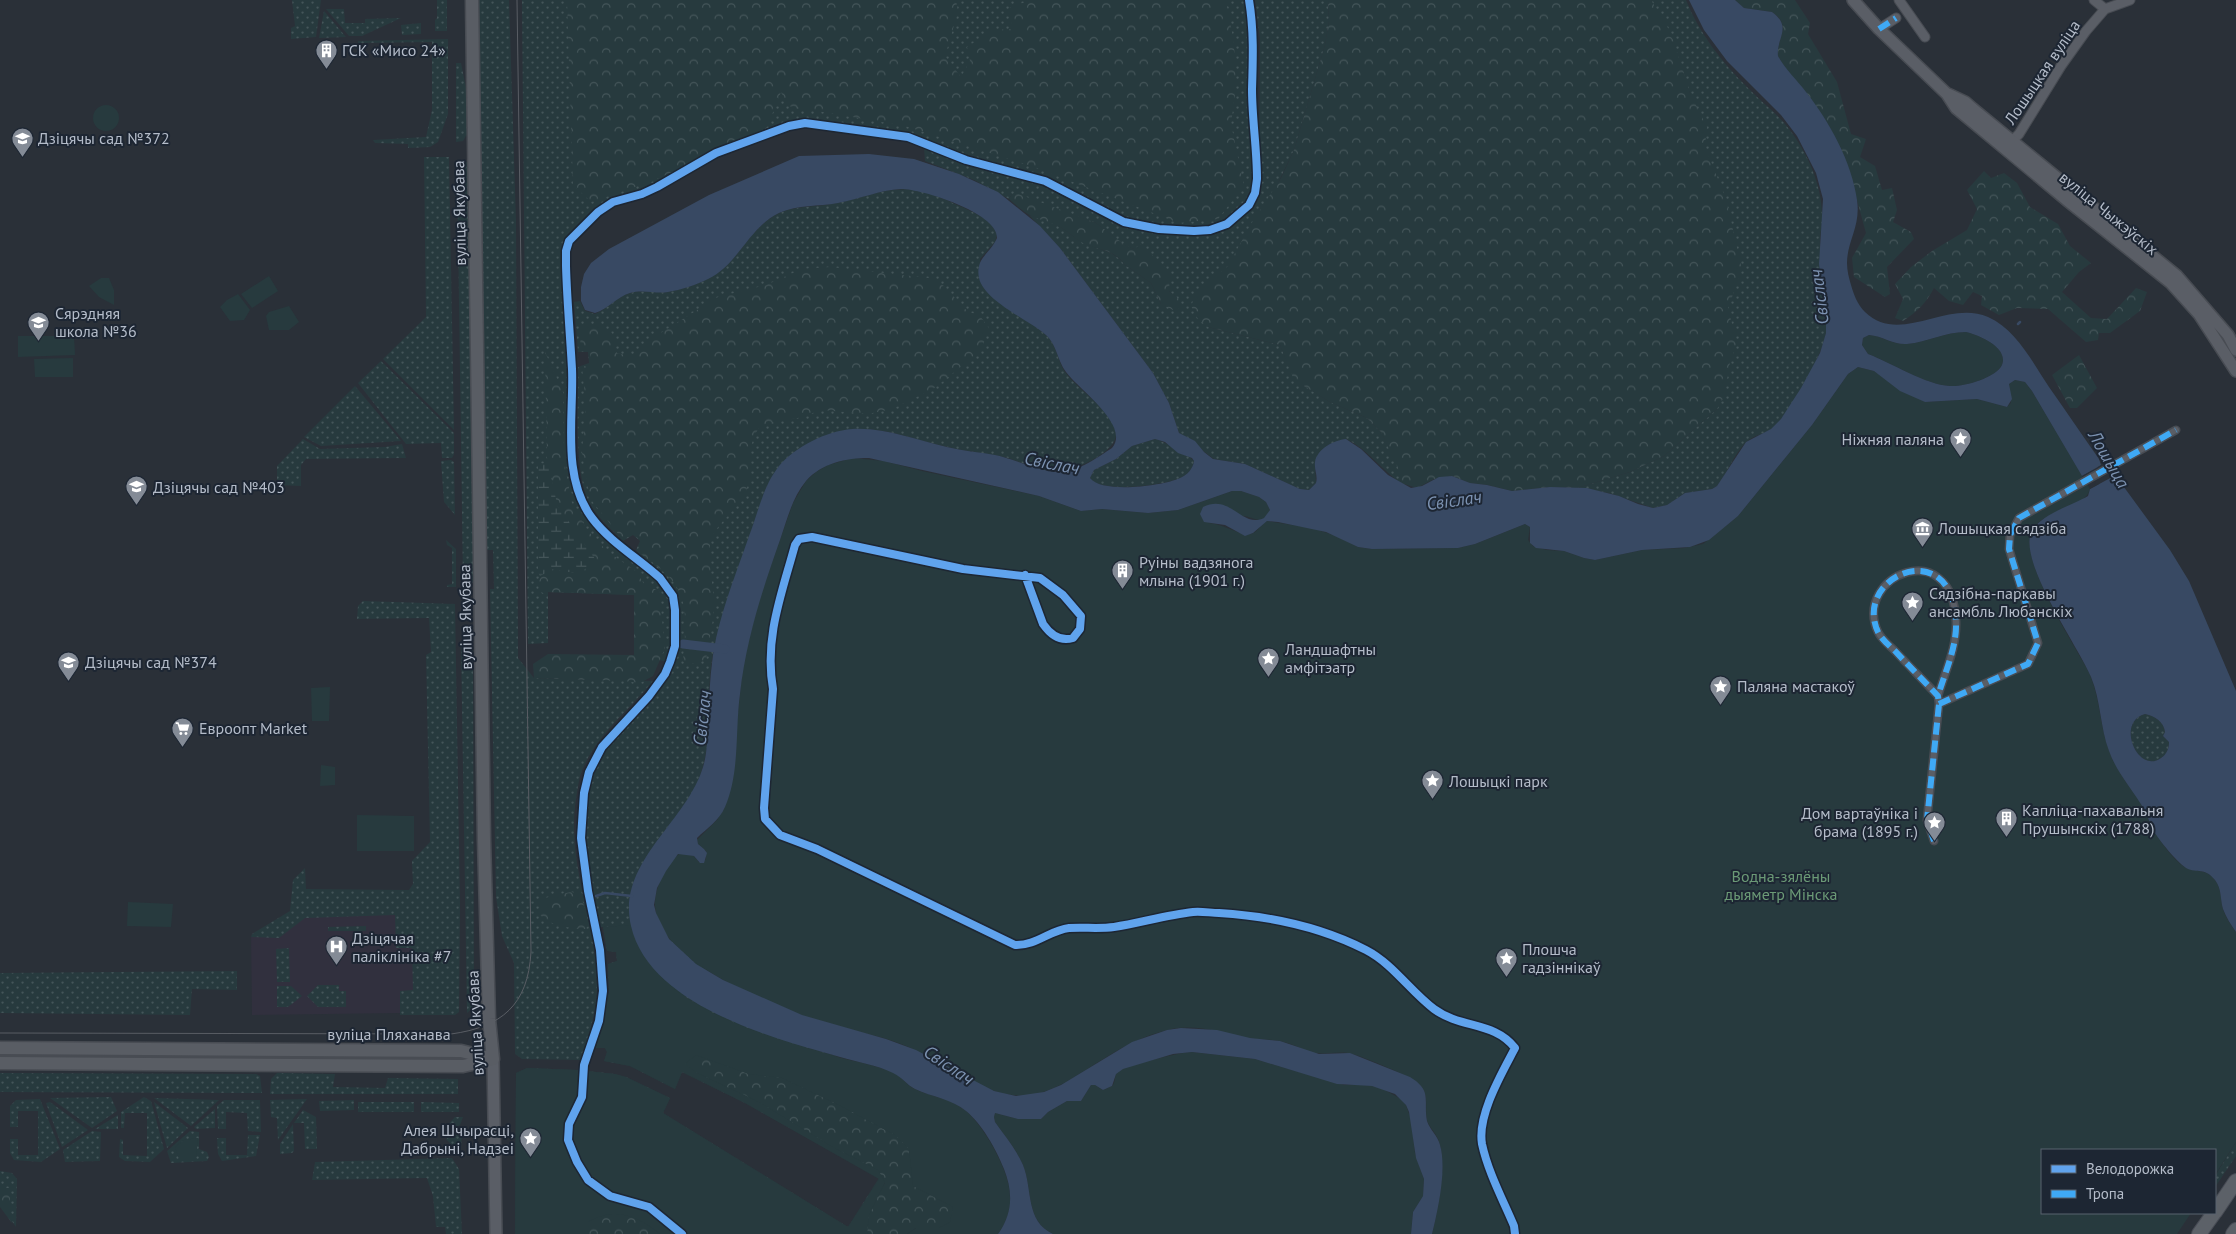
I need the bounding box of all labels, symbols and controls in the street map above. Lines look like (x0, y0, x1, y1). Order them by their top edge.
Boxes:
street label: Лошыцкая вуліца (1999, 16, 2084, 129)
building icon: ГСК «Мисо 24» (314, 38, 338, 69)
place label: ГСК «Мисо 24» (342, 40, 446, 60)
school or university icon: Дзіцячы сад №372 (10, 126, 34, 157)
place label: Дзіцячы сад №372 (38, 128, 170, 148)
street label: вуліца Якубава (448, 160, 470, 266)
street label: вуліца Чыжэўскіх (2056, 167, 2162, 259)
water label: Свіслач (1804, 267, 1834, 326)
place label: Сярэдняя школа №36 (55, 303, 137, 341)
school or university icon: Сярэдняя школа №36 (27, 310, 51, 341)
water label: Лошыца (2083, 425, 2135, 492)
place icon: Ніжняя паляна (1948, 427, 1972, 458)
place label: Ніжняя паляна (1842, 429, 1944, 449)
water label: Свіслач (1023, 446, 1082, 480)
school or university icon: Дзіцячы сад №403 (125, 475, 149, 506)
place label: Дзіцячы сад №403 (153, 477, 285, 497)
water label: Свіслач (1425, 485, 1484, 515)
museum icon: Лошыцкая сядзіба (1910, 516, 1934, 547)
place label: Лошыцкая сядзіба (1937, 518, 2066, 538)
place label: Руіны вадзянога млына (1901 г.) (1139, 552, 1253, 590)
building icon: Руіны вадзянога млына (1901 г.) (1111, 559, 1135, 590)
street label: вуліца Якубава (454, 564, 476, 670)
place label: Сядзібна-паркавы ансамбль Любанскіх (1929, 583, 2073, 621)
place icon: Сядзібна-паркавы ансамбль Любанскіх (1901, 590, 1925, 621)
place label: Ландшафтны амфітэатр (1284, 639, 1376, 677)
place icon: Ландшафтны амфітэатр (1257, 646, 1281, 677)
school or university icon: Дзіцячы сад №374 (57, 650, 81, 681)
place label: Дзіцячы сад №374 (85, 652, 217, 672)
place icon: Паляна мастакоў (1709, 674, 1733, 705)
place label: Паляна мастакоў (1737, 676, 1855, 696)
water label: Свіслач (688, 689, 716, 747)
supermarket icon: Евроопт Market (171, 716, 195, 747)
place label: Евроопт Market (199, 718, 308, 738)
place icon: Лошыцкі парк (1421, 769, 1445, 800)
place label: Лошыцкі парк (1448, 771, 1548, 791)
place label: Капліца-пахавальня Прушынскіх (1788) (2022, 800, 2163, 838)
place label: Дом вартаўніка і брама (1895 г.) (1801, 803, 1918, 841)
building icon: Капліца-пахавальня Прушынскіх (1788) (1994, 807, 2018, 838)
place icon: Дом вартаўніка і брама (1895 г.) (1922, 810, 1946, 841)
park label: Водна-зялёны дыяметр Мінска (1725, 866, 1837, 904)
place label: Дзіцячая паліклініка #7 (352, 928, 452, 966)
hospital icon: Дзіцячая паліклініка #7 (324, 935, 348, 966)
place label: Плошча гадзіннікаў (1522, 939, 1601, 977)
place icon: Плошча гадзіннікаў (1494, 946, 1518, 977)
street label: вуліца Якубава (462, 970, 488, 1076)
street label: вуліца Пляханава (327, 1024, 451, 1044)
water label: Свіслач (920, 1040, 979, 1090)
place label: Алея Шчырасці, Дабрыні, Надзеі (401, 1120, 514, 1158)
place icon: Алея Шчырасці, Дабрыні, Надзеі (518, 1127, 542, 1158)
legend (2041, 1149, 2216, 1214)
text: Велодорожка (2086, 1159, 2174, 1178)
text: Тропа (2086, 1184, 2124, 1203)

